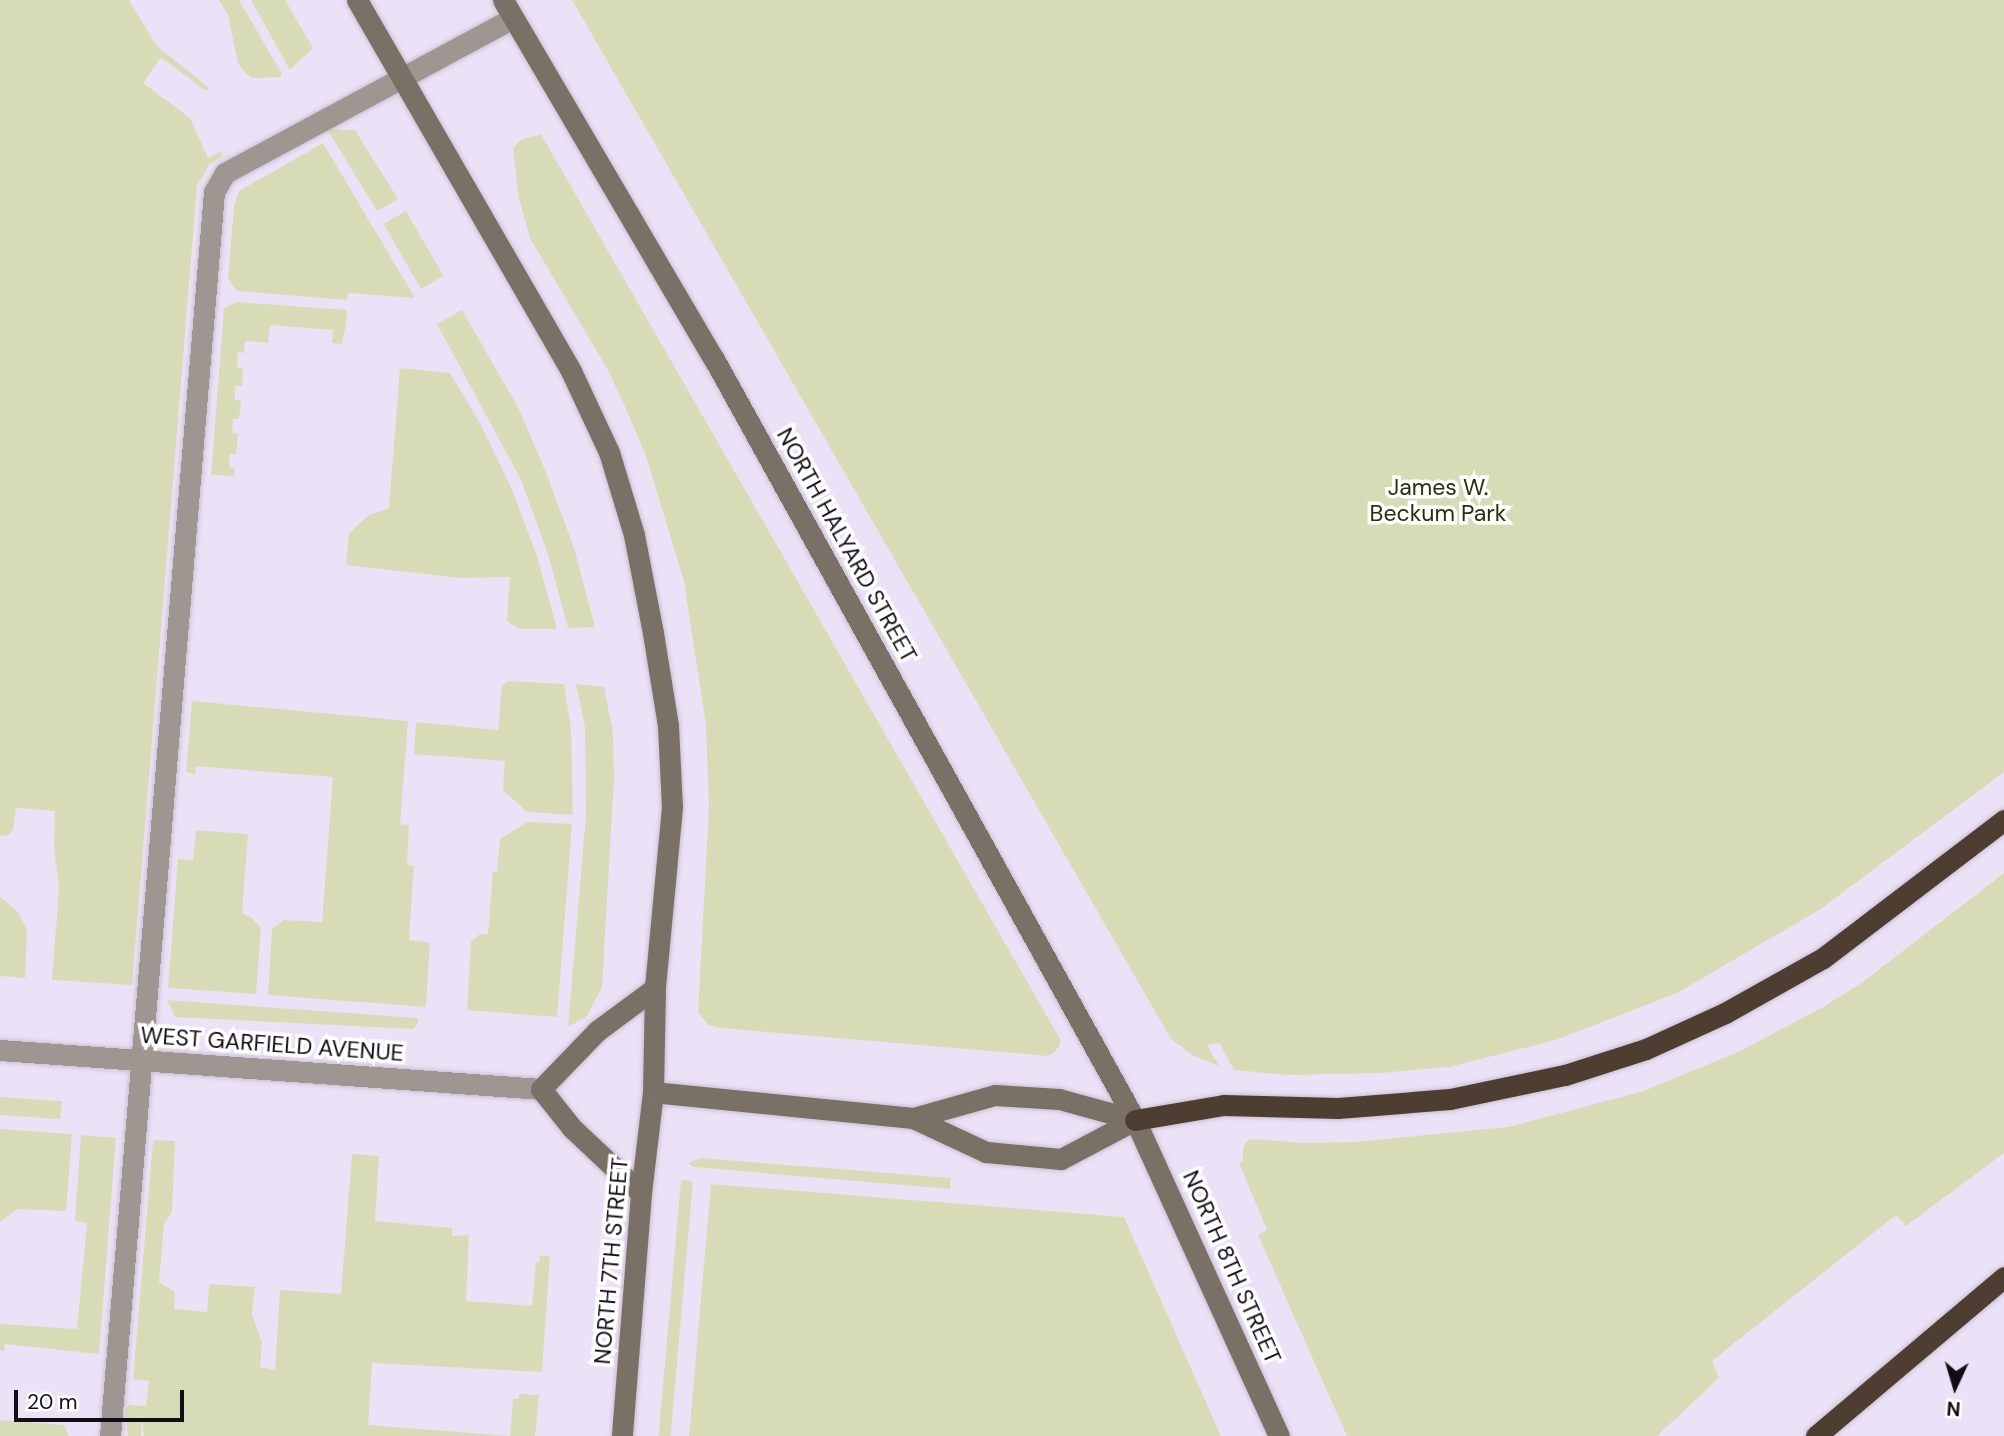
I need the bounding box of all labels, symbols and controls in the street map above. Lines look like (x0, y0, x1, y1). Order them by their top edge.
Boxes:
street label: NORTH HALYARD STREET (771, 423, 923, 667)
park label: James W. Beckum Park (1370, 473, 1506, 527)
street label: WEST GARFIELD AVENUE (139, 1021, 405, 1067)
street label: NORTH 7TH STREET (588, 1156, 634, 1366)
street label: NORTH 8TH STREET (1177, 1166, 1287, 1368)
north arrow (1920, 1352, 1990, 1422)
scale bar (18, 1376, 187, 1420)
text: 20 m (27, 1388, 78, 1416)
text: N (1946, 1395, 1961, 1421)

